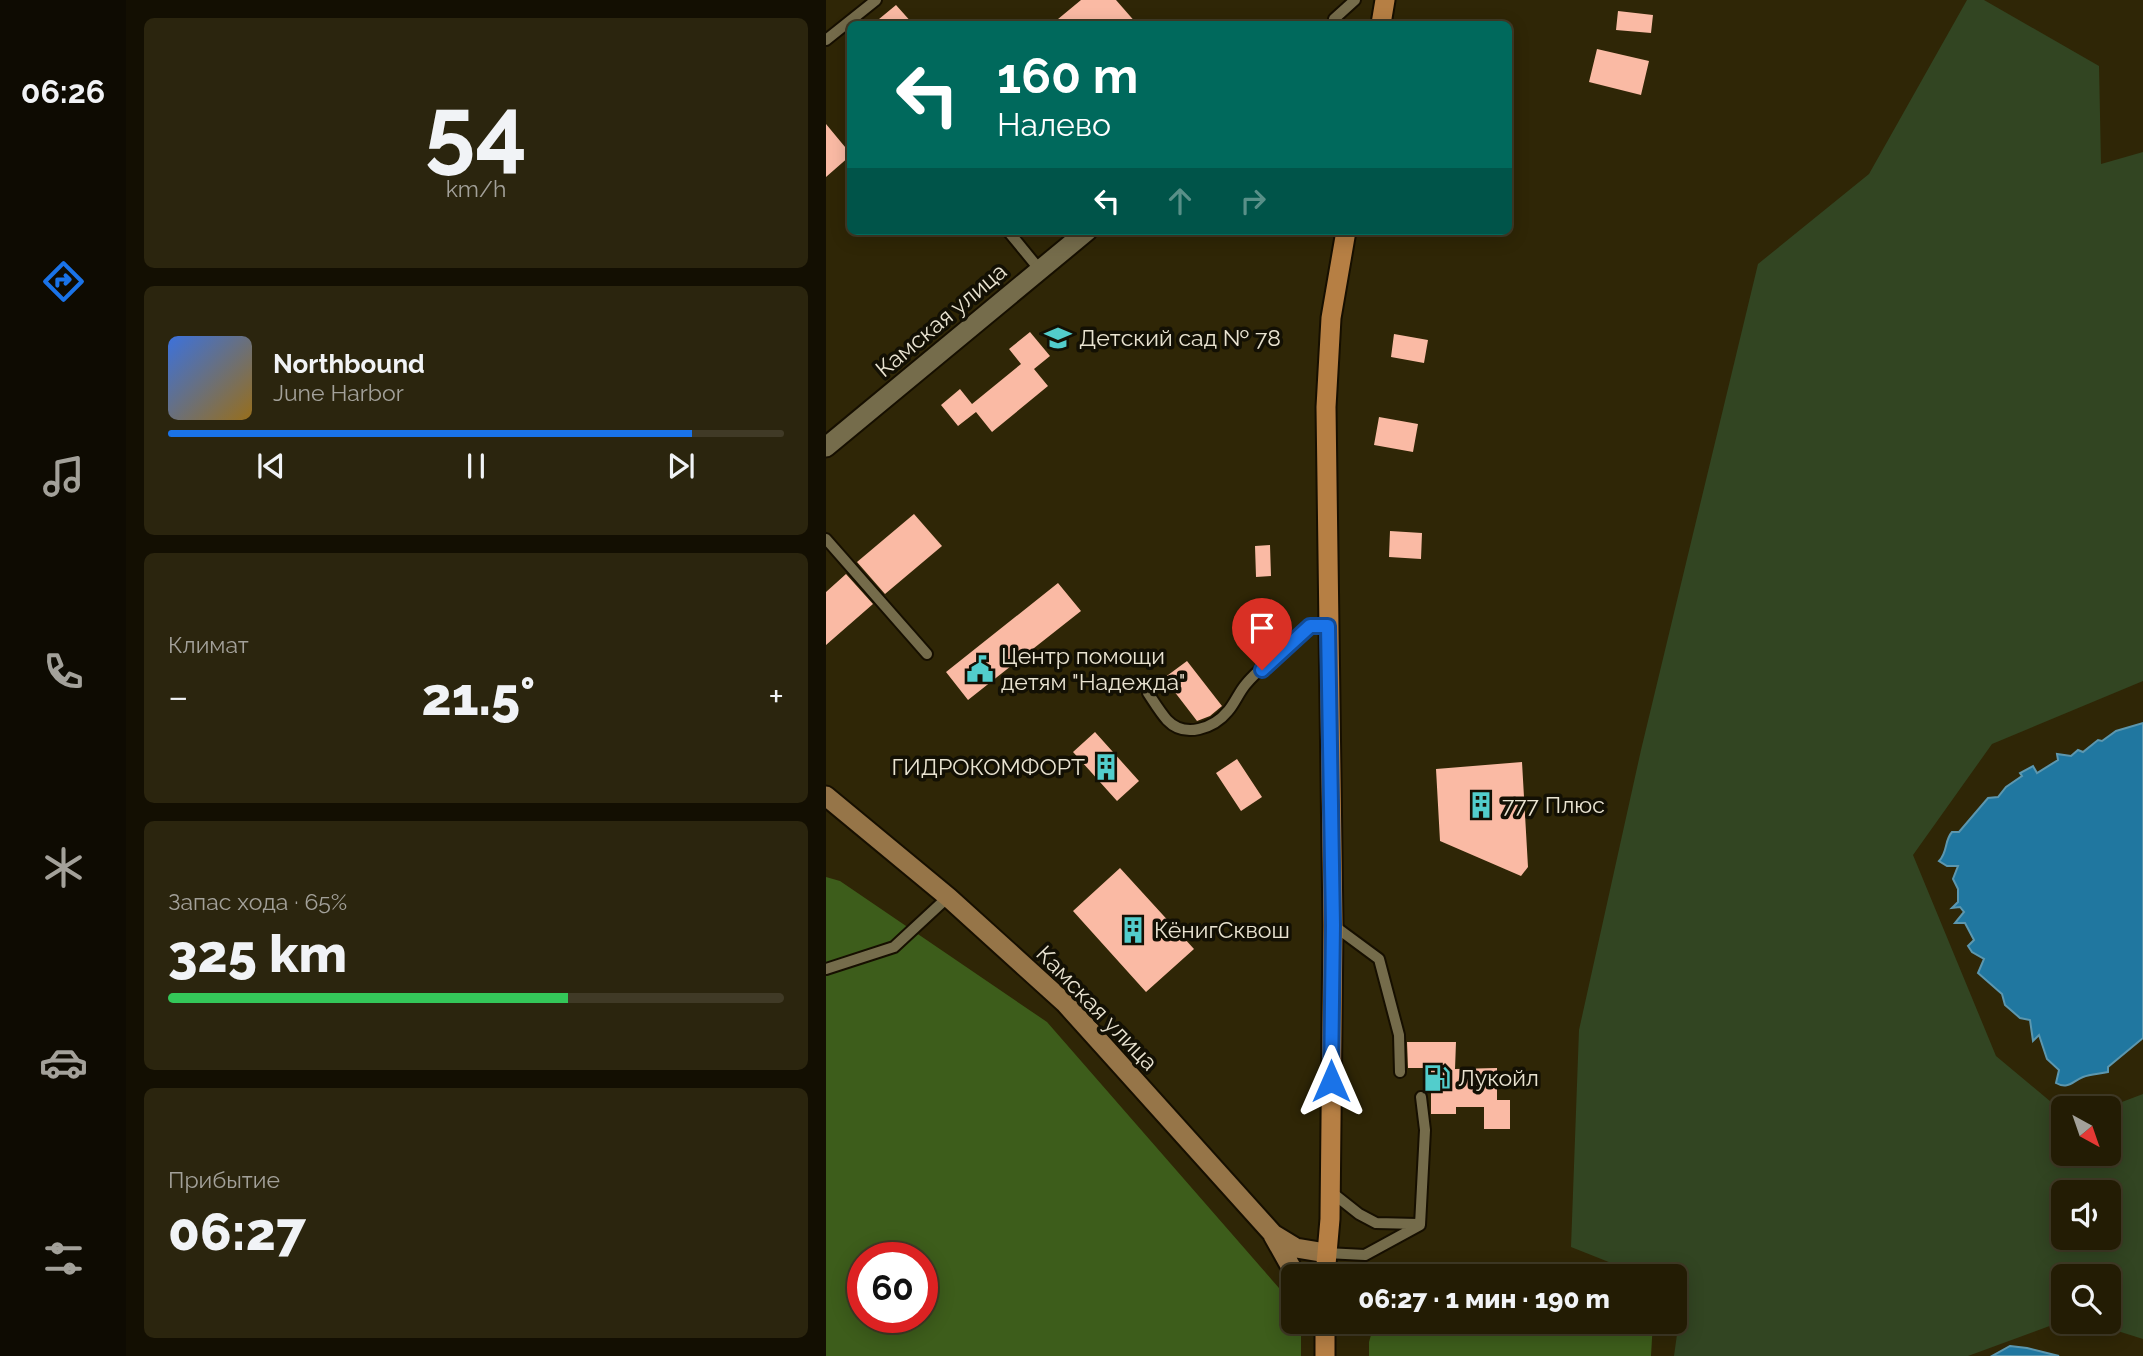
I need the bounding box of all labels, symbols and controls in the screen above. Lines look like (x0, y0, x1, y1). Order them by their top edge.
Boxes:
text: 160 m (997, 47, 1138, 104)
icon: left (882, 49, 973, 140)
text: 06:26 (21, 73, 105, 110)
text: 54 (425, 76, 527, 183)
text: Налево (997, 106, 1111, 143)
text: km/h (446, 175, 506, 202)
icon: left (1088, 182, 1126, 220)
icon: ahead (1161, 182, 1199, 220)
icon: right (1234, 182, 1272, 220)
icon: directions (39, 257, 88, 306)
street label: Камская улица (870, 257, 1012, 382)
school or university icon: Детский сад № 78 (1043, 323, 1073, 353)
place label: Детский сад № 78 (1079, 324, 1281, 351)
text: Northbound (273, 349, 425, 379)
text: June Harbor (273, 379, 404, 406)
icon: previous (252, 447, 290, 485)
icon: pause (457, 447, 495, 485)
icon: next (662, 447, 700, 485)
icon: music (39, 452, 88, 501)
pin (1232, 598, 1292, 670)
icon: arrive (1243, 609, 1281, 647)
text: Климат (168, 631, 249, 658)
place label: Центр помощи детям "Надежда" (1001, 642, 1185, 695)
icon: phone (39, 647, 88, 696)
public building icon: Центр помощи детям "Надежда" (965, 654, 995, 684)
text: 21.5° (421, 666, 535, 727)
text: − (168, 674, 188, 719)
text: + (768, 674, 784, 719)
building icon: ГИДРОКОМФОРТ (1091, 752, 1121, 782)
place label: ГИДРОКОМФОРТ (891, 753, 1085, 780)
building icon: 777 Плюс (1466, 790, 1496, 820)
place label: 777 Плюс (1502, 791, 1605, 818)
icon: climate (39, 843, 88, 892)
text: Запас хода · 65% (168, 888, 347, 915)
building icon: КёнигСквош (1118, 915, 1148, 945)
place label: КёнигСквош (1154, 916, 1290, 943)
text: 325 km (168, 923, 347, 984)
street label: Камская улица (1031, 940, 1164, 1075)
icon: car (39, 1038, 88, 1087)
position arrow (1294, 1044, 1368, 1118)
fuel station icon: Лукойл (1422, 1063, 1452, 1093)
place label: Лукойл (1458, 1064, 1539, 1091)
north arrow (2051, 1096, 2121, 1166)
map controls (2051, 1096, 2121, 1334)
text: Прибытие (168, 1166, 280, 1193)
button: sound (2051, 1180, 2121, 1250)
text: 06:27 (168, 1201, 306, 1262)
icon: filters (39, 1234, 88, 1283)
speed limit sign: 60 (847, 1242, 938, 1333)
button: search (2051, 1264, 2121, 1334)
text: 06:27 · 1 мин · 190 m (1358, 1284, 1610, 1314)

